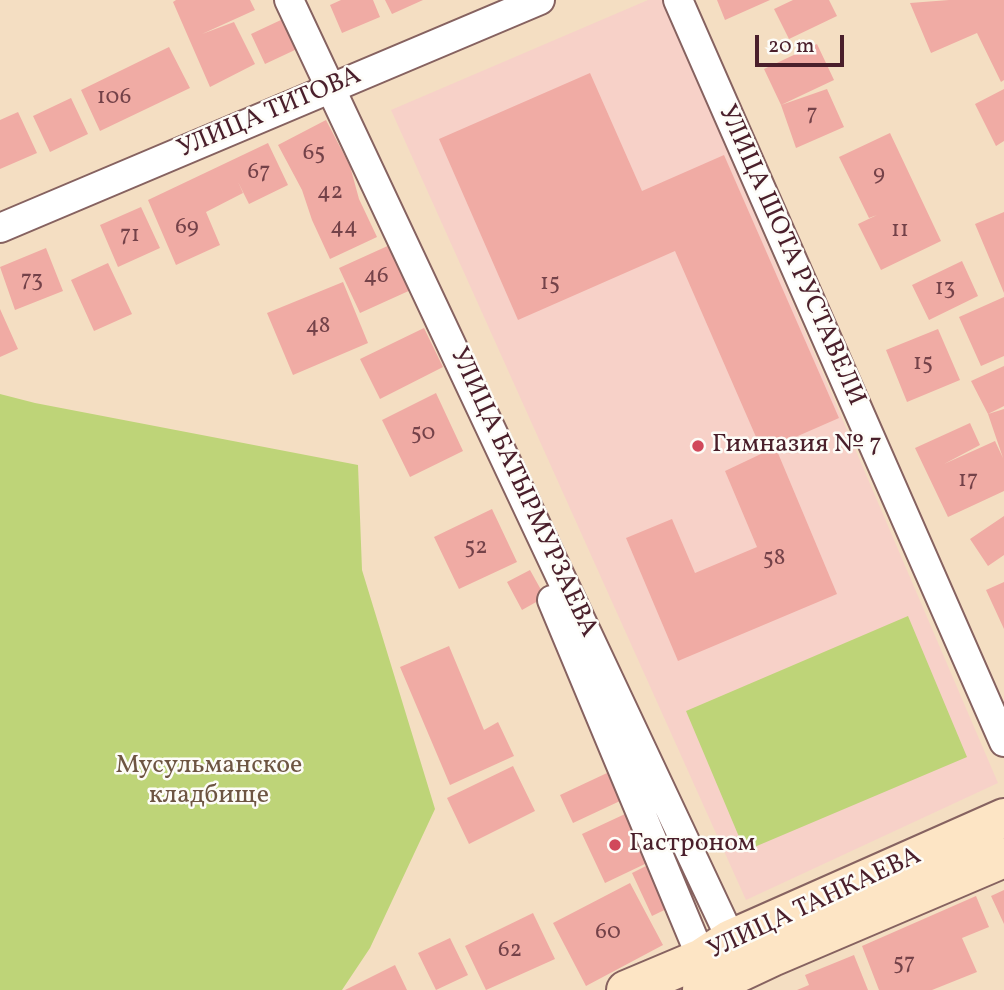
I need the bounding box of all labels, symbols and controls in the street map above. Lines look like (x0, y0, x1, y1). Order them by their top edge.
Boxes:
scale bar (759, 21, 848, 65)
text: 20 m (768, 32, 814, 61)
street label: УЛИЦА ТИТОВА (174, 61, 366, 167)
house number: 106 (97, 85, 131, 113)
street label: УЛИЦА ШОТА РУСТАВЕЛИ (709, 101, 871, 411)
house number: 7 (806, 102, 818, 130)
house number: 65 (303, 141, 325, 169)
house number: 67 (248, 160, 270, 188)
house number: 9 (873, 162, 885, 190)
house number: 42 (317, 180, 343, 208)
house number: 69 (175, 215, 199, 243)
house number: 44 (330, 215, 358, 243)
house number: 11 (891, 218, 909, 246)
house number: 71 (120, 223, 140, 251)
house number: 46 (363, 264, 389, 292)
house number: 73 (21, 268, 43, 296)
house number: 15 (540, 271, 560, 299)
house number: 13 (935, 276, 955, 304)
house number: 48 (306, 314, 330, 342)
street label: УЛИЦА БАТЫРМУРЗАЕВА (441, 343, 603, 643)
house number: 15 (913, 351, 933, 379)
house number: 50 (411, 421, 435, 449)
place label: Гимназия № 7 (712, 430, 882, 462)
marker: Гимназия № 7 (690, 438, 706, 454)
house number: 17 (958, 468, 978, 496)
house number: 52 (464, 535, 488, 563)
house number: 58 (763, 546, 785, 574)
park label: Мусульманское кладбище (116, 751, 302, 812)
place label: Гастроном (629, 829, 756, 861)
marker: Гастроном (607, 837, 623, 853)
street label: УЛИЦА ТАНКАЕВА (703, 842, 927, 968)
house number: 60 (595, 920, 621, 948)
house number: 62 (498, 938, 522, 966)
house number: 57 (893, 951, 915, 979)

